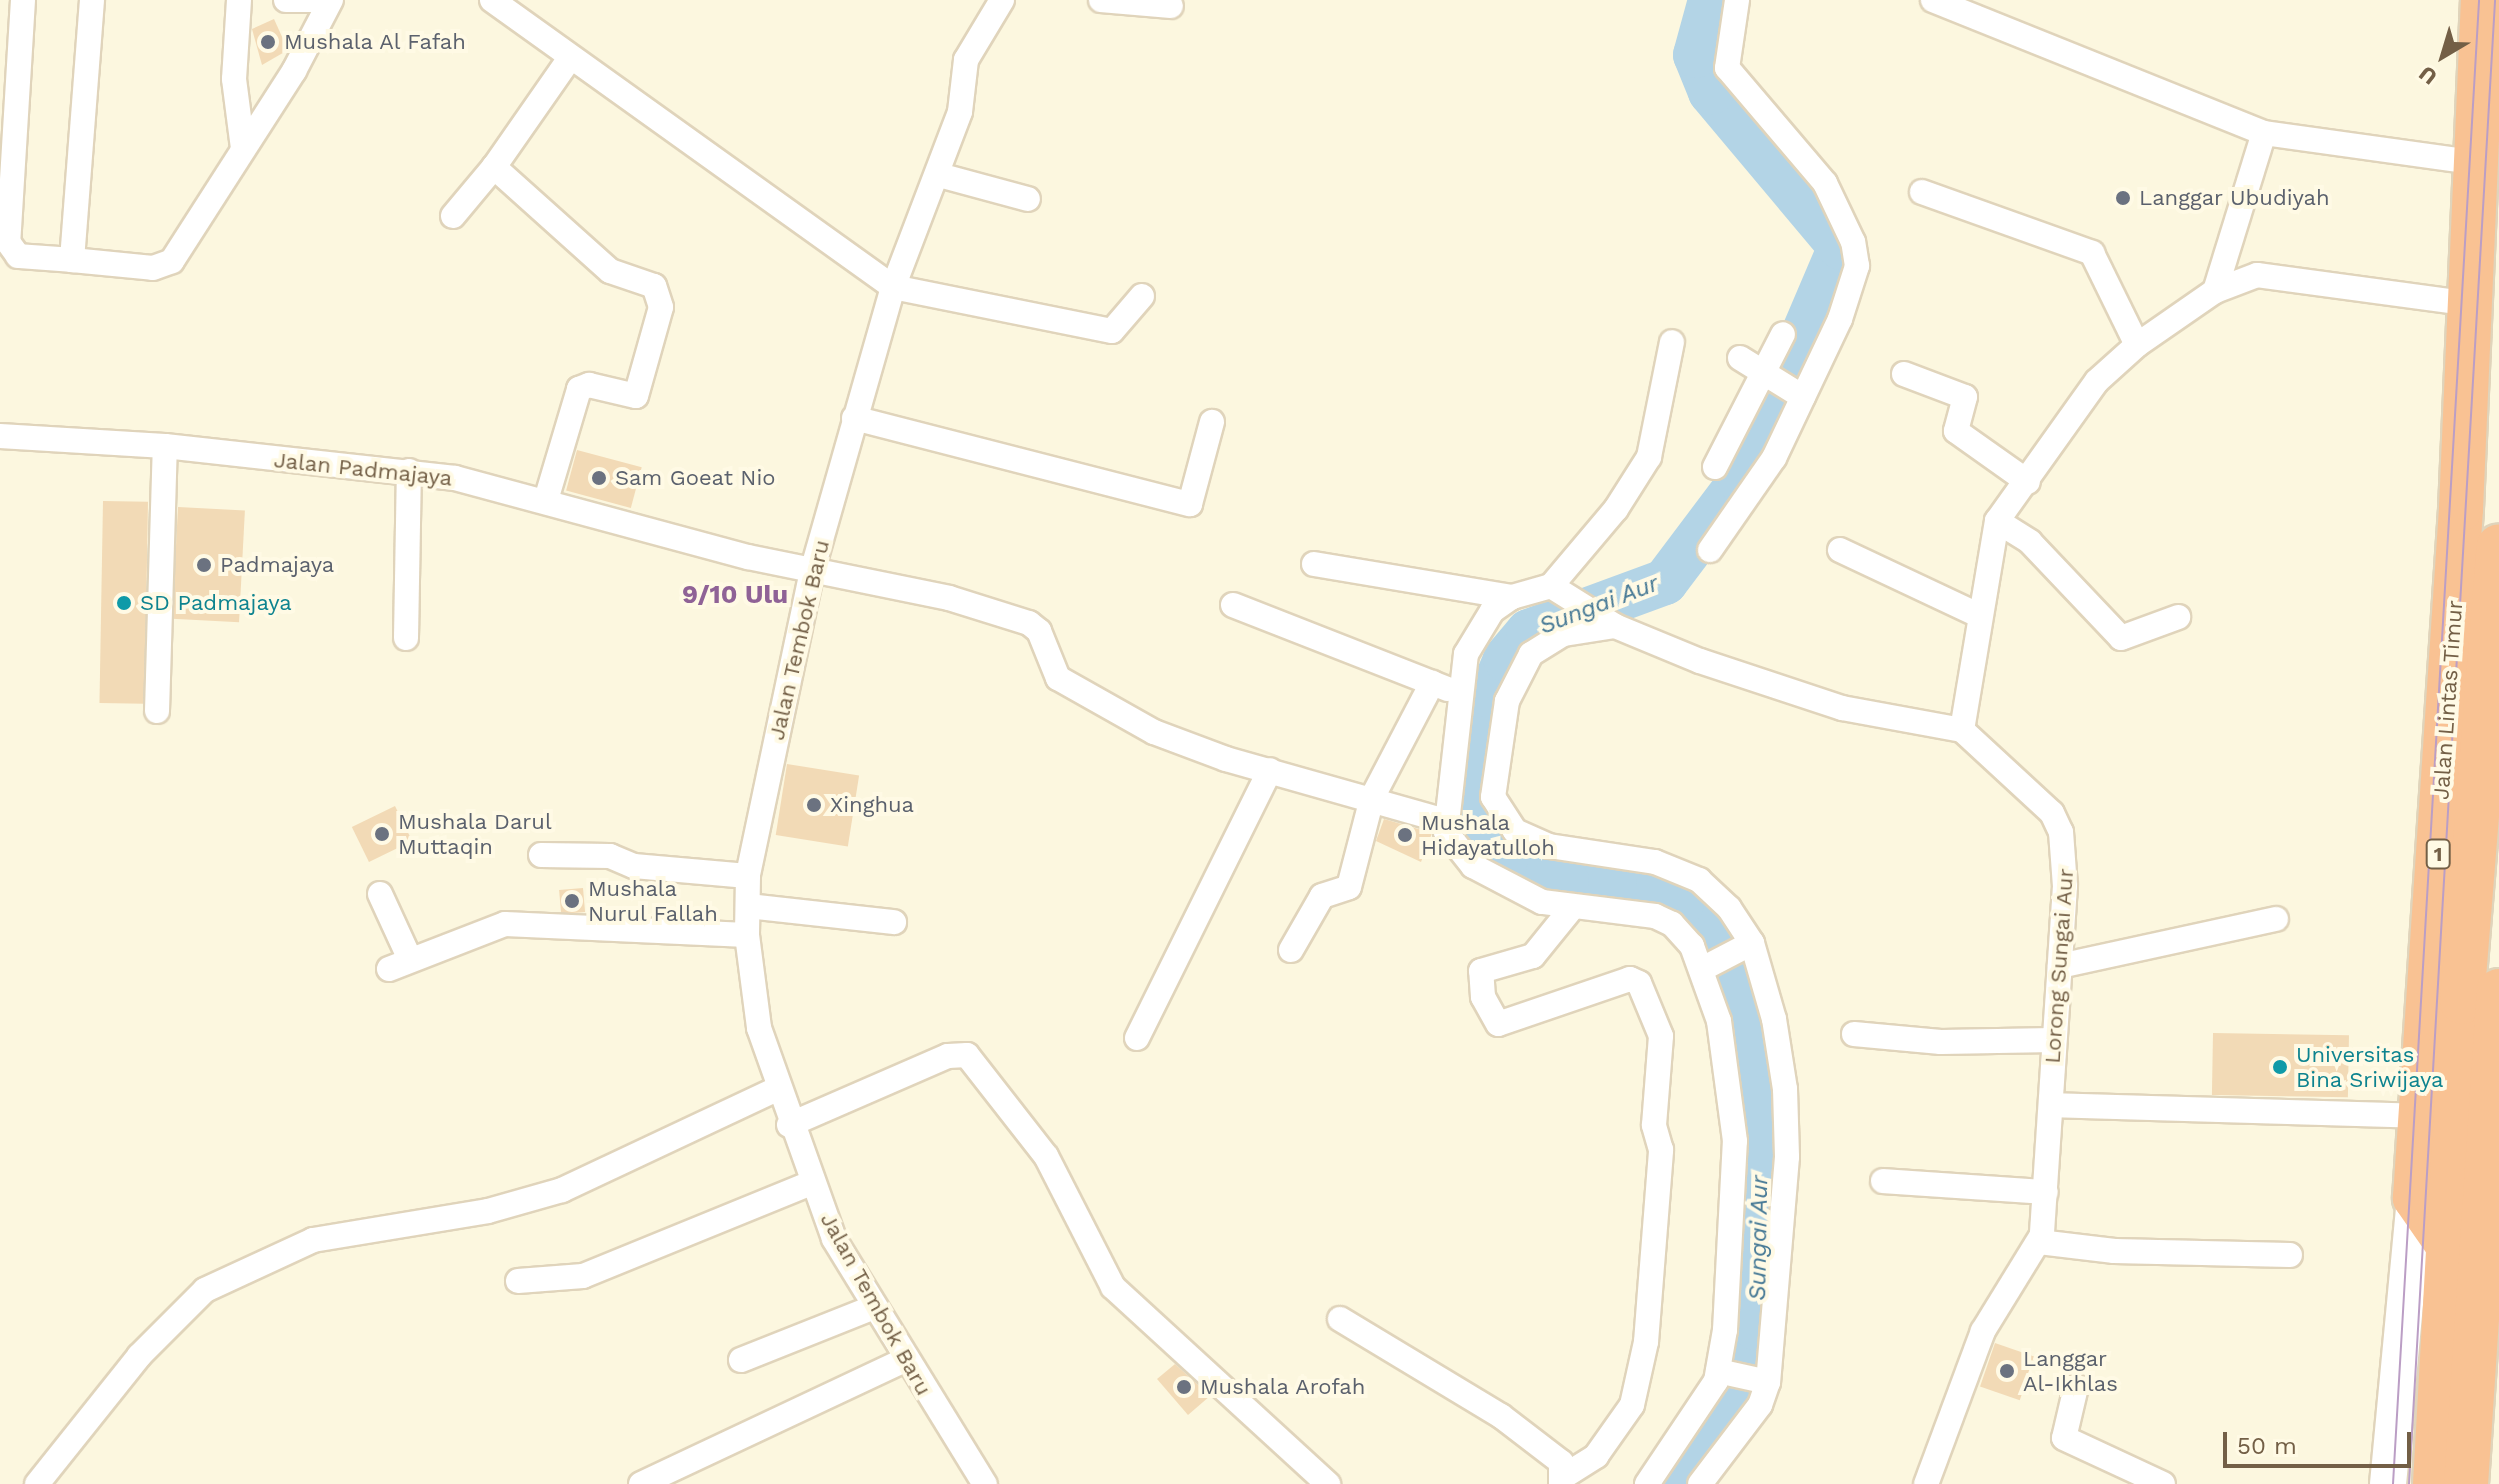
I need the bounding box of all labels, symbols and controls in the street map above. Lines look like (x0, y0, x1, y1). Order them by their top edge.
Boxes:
north arrow (2403, 16, 2483, 96)
place label: Mushala Al Fafah (284, 29, 468, 55)
marker: Mushala Al Fafah (259, 33, 277, 51)
text: U (2414, 61, 2442, 90)
place label: Langgar Ubudiyah (2139, 185, 2330, 211)
marker: Langgar Ubudiyah (2114, 189, 2132, 207)
street label: Jalan Padmajaya (273, 447, 453, 491)
place label: Sam Goeat Nio (615, 465, 776, 491)
marker: Sam Goeat Nio (590, 469, 608, 487)
street label: Jalan Tembok Baru (763, 537, 835, 743)
place label: Padmajaya (220, 552, 334, 578)
marker: Padmajaya (195, 556, 213, 574)
water label: Sungai Aur (1535, 569, 1663, 641)
district label: 9/10 Ulu (682, 579, 788, 611)
place label: SD Padmajaya (140, 590, 292, 616)
marker: SD Padmajaya (115, 594, 133, 612)
street label: Jalan Lintas Timur (2428, 599, 2468, 801)
place label: Xinghua (830, 792, 914, 818)
marker: Xinghua (805, 796, 823, 814)
place label: Mushala Darul Muttaqin (398, 808, 552, 860)
place label: Mushala Hidayatulloh (1421, 809, 1555, 860)
marker: Mushala Darul Muttaqin (373, 825, 391, 843)
marker: Mushala Hidayatulloh (1396, 826, 1414, 844)
road number: 1 (2424, 838, 2452, 870)
street label: Lorong Sungai Aur (2039, 867, 2079, 1065)
place label: Mushala Nurul Fallah (588, 875, 719, 926)
marker: Mushala Nurul Fallah (563, 892, 581, 910)
place label: Universitas Bina Sriwijaya (2296, 1041, 2444, 1092)
marker: Universitas Bina Sriwijaya (2271, 1058, 2289, 1076)
water label: Sungai Aur (1743, 1174, 1775, 1302)
street label: Jalan Tembok Baru (815, 1208, 937, 1400)
place label: Langgar Al-Ikhlas (2023, 1345, 2118, 1396)
marker: Langgar Al-Ikhlas (1998, 1362, 2016, 1380)
place label: Mushala Arofah (1200, 1374, 1367, 1400)
marker: Mushala Arofah (1175, 1378, 1193, 1396)
scale bar (2227, 1416, 2415, 1466)
text: 50 m (2237, 1432, 2297, 1460)

